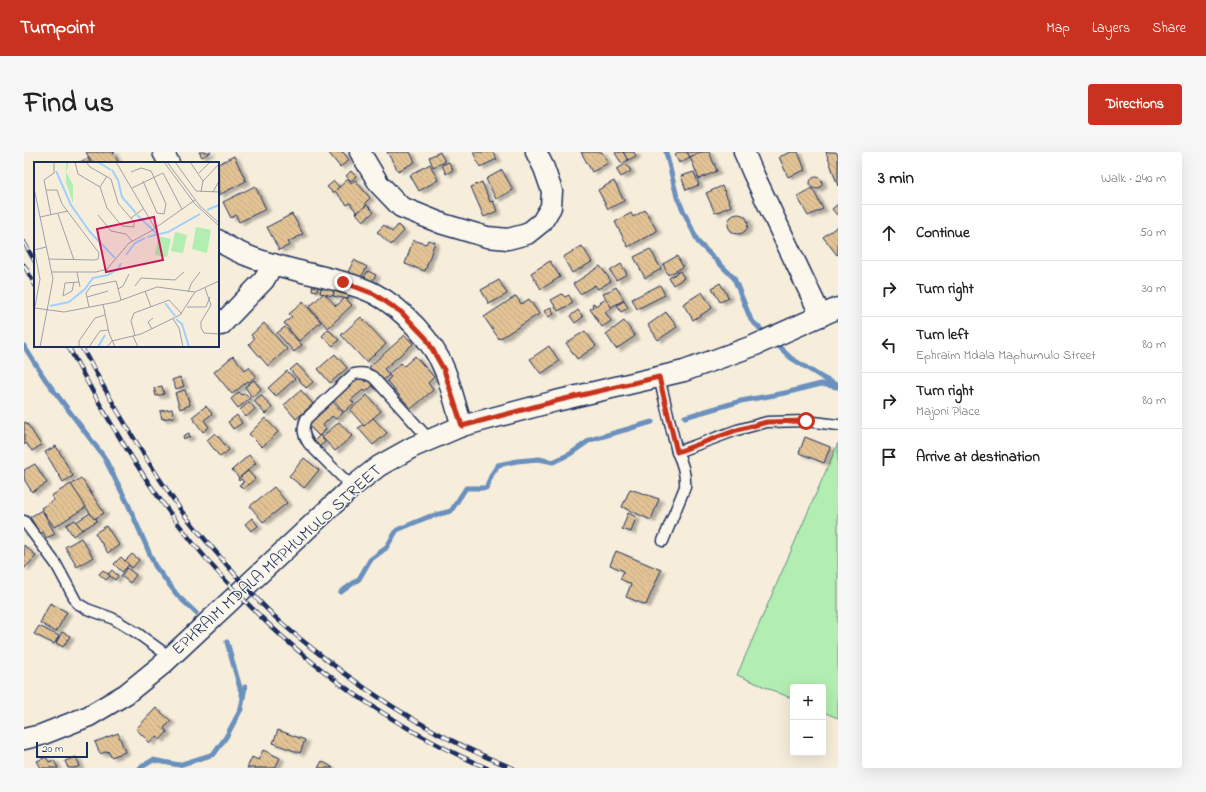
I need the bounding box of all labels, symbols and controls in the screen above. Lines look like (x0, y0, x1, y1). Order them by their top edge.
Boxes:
text: Turnpoint (20, 15, 95, 42)
text: Map (1046, 18, 1070, 39)
text: Layers (1092, 18, 1130, 39)
text: Share (1152, 18, 1186, 39)
text: Find us (24, 84, 114, 125)
button: Directions (1088, 84, 1182, 125)
inset map (34, 162, 219, 347)
text: 3 min (878, 166, 914, 191)
text: Walk · 240 m (1101, 169, 1166, 188)
icon: ahead (878, 222, 900, 244)
text: Continue (916, 222, 970, 244)
text: 50 m (1140, 223, 1166, 242)
route end (334, 273, 352, 291)
icon: right (878, 278, 900, 300)
text: Turn right (916, 278, 974, 300)
text: 30 m (1142, 279, 1166, 298)
text: Turn left (916, 324, 969, 346)
icon: left (878, 334, 900, 356)
text: 80 m (1142, 335, 1166, 354)
text: Ephraim Mdala Maphumulo Street (916, 346, 1096, 365)
text: Turn right (916, 380, 974, 402)
icon: right (878, 390, 900, 412)
text: 80 m (1142, 391, 1166, 410)
text: Majoni Place (916, 402, 980, 421)
route start (797, 412, 815, 430)
icon: arrive (878, 446, 900, 468)
text: Arrive at destination (916, 446, 1040, 468)
street label: EPHRAIM MDALA MAPHUMULO STREET (166, 458, 388, 661)
map controls (790, 684, 826, 756)
button: + (790, 684, 826, 720)
button: − (790, 720, 826, 756)
scale bar (36, 740, 88, 759)
text: 20 m (42, 741, 64, 757)

